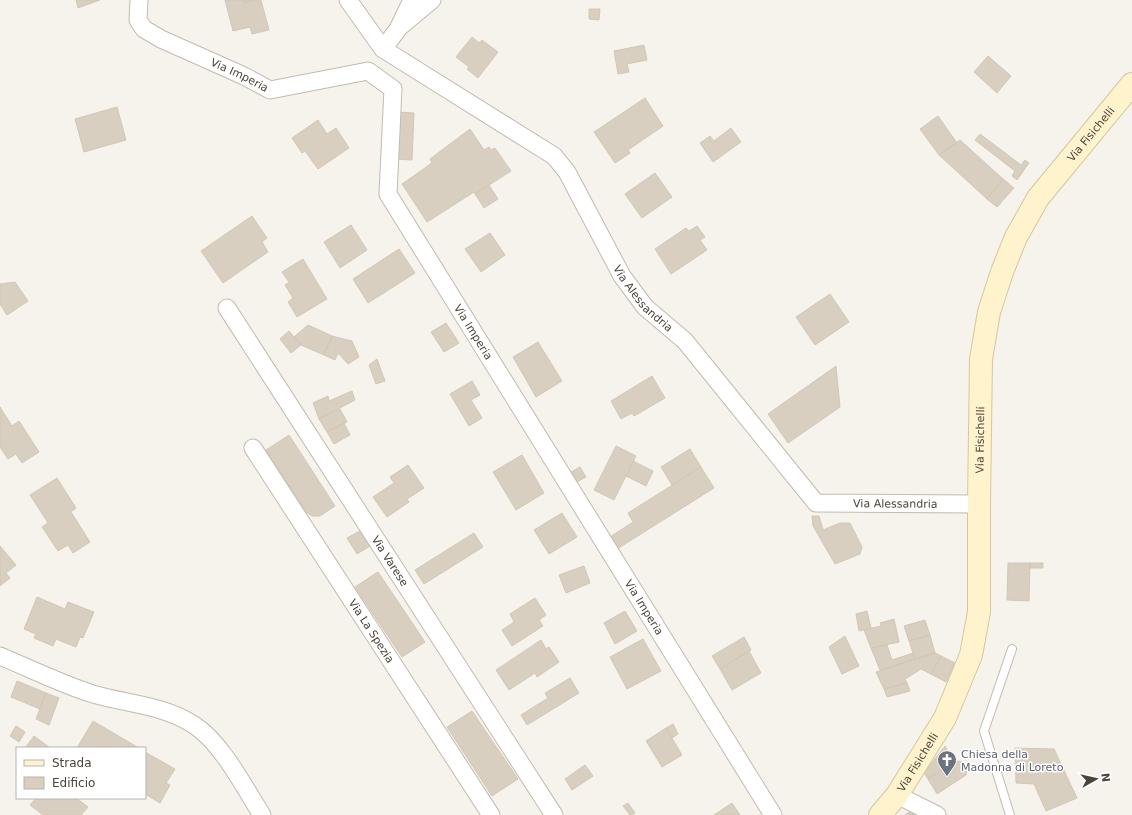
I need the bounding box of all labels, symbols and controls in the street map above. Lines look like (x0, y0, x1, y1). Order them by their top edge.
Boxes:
street label: Via Imperia (208, 56, 271, 95)
street label: Via Fisichelli (1065, 104, 1117, 164)
street label: Via Alessandria (610, 263, 675, 335)
street label: Via Imperia (451, 302, 495, 362)
street label: Via Fisichelli (973, 406, 987, 473)
street label: Via Alessandria (853, 497, 938, 511)
street label: Via Varese (369, 533, 411, 589)
street label: Via Imperia (622, 577, 666, 638)
street label: Via La Spezia (346, 597, 397, 665)
street label: Via Fisichelli (895, 731, 941, 794)
legend (16, 747, 146, 799)
place label: Chiesa della Madonna di Loreto (961, 748, 1064, 774)
church icon: Chiesa della Madonna di Loreto (936, 749, 958, 777)
text: Strada (52, 756, 92, 770)
north arrow (1076, 759, 1116, 799)
text: N (1098, 772, 1112, 783)
text: Edificio (52, 776, 95, 790)

